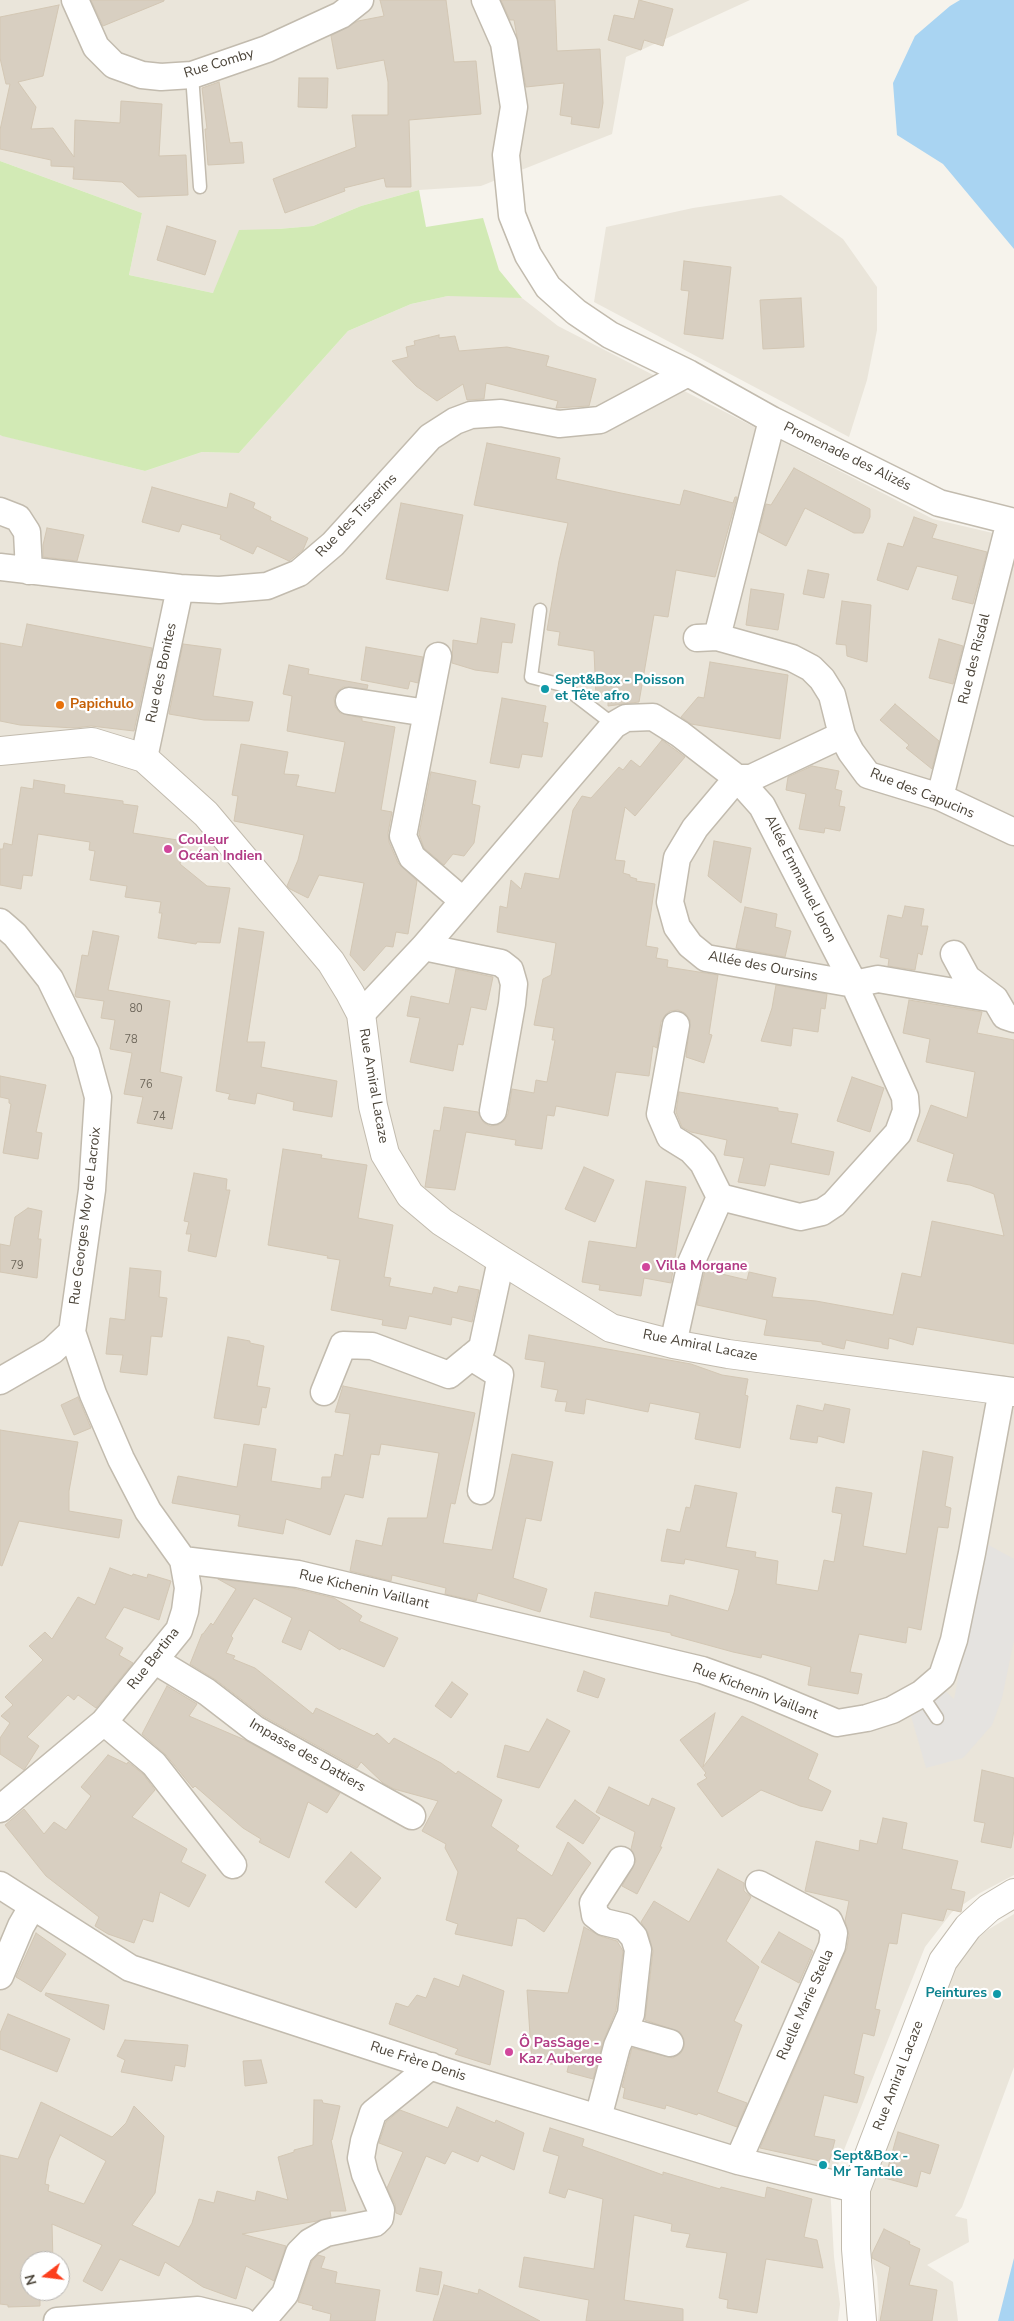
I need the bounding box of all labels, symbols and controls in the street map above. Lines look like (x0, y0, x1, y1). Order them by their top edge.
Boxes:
street label: Rue Comby (182, 45, 256, 83)
street label: Promenade des Alizés (781, 419, 913, 495)
street label: Rue des Tisserins (313, 471, 401, 561)
street label: Rue des Risdal (956, 612, 994, 706)
street label: Rue des Bonites (143, 622, 181, 724)
place label: Sept&Box - Poisson et Tête afro (555, 673, 684, 706)
marker: Sept&Box - Poisson et Tête afro (539, 683, 551, 695)
place label: Papichulo (70, 697, 134, 713)
marker: Papichulo (54, 699, 66, 711)
street label: Rue des Capucins (867, 765, 977, 823)
street label: Allée Emmanuel Joron (761, 813, 839, 945)
place label: Couleur Océan Indien (178, 833, 263, 866)
marker: Couleur Océan Indien (162, 843, 174, 855)
street label: Allée des Oursins (707, 948, 819, 986)
house number: 80 (129, 1002, 143, 1016)
street label: Rue Amiral Lacaze (355, 1027, 391, 1145)
house number: 78 (124, 1033, 138, 1047)
house number: 76 (139, 1078, 153, 1092)
house number: 74 (152, 1110, 166, 1124)
street label: Rue Georges Moy de Lacroix (67, 1126, 105, 1306)
house number: 79 (10, 1259, 24, 1273)
place label: Villa Morgane (656, 1259, 747, 1275)
marker: Villa Morgane (640, 1261, 652, 1273)
street label: Rue Amiral Lacaze (641, 1327, 759, 1365)
street label: Rue Kichenin Vaillant (297, 1567, 431, 1613)
street label: Rue Bertina (125, 1625, 183, 1693)
street label: Rue Kichenin Vaillant (690, 1660, 820, 1724)
street label: Impasse des Dattiers (246, 1716, 368, 1796)
street label: Ruelle Marie Stella (774, 1947, 838, 2063)
place label: Peintures (926, 1986, 987, 2002)
marker: Peintures (991, 1988, 1003, 2000)
street label: Rue Amiral Lacaze (870, 2019, 928, 2133)
place label: Ô PasSage - Kaz Auberge (519, 2036, 602, 2068)
street label: Rue Frère Denis (368, 2039, 468, 2085)
marker: Ô PasSage - Kaz Auberge (503, 2046, 515, 2058)
place label: Sept&Box - Mr Tantale (833, 2149, 908, 2182)
marker: Sept&Box - Mr Tantale (817, 2159, 829, 2171)
north arrow (20, 2251, 70, 2301)
text: N (20, 2272, 42, 2287)

